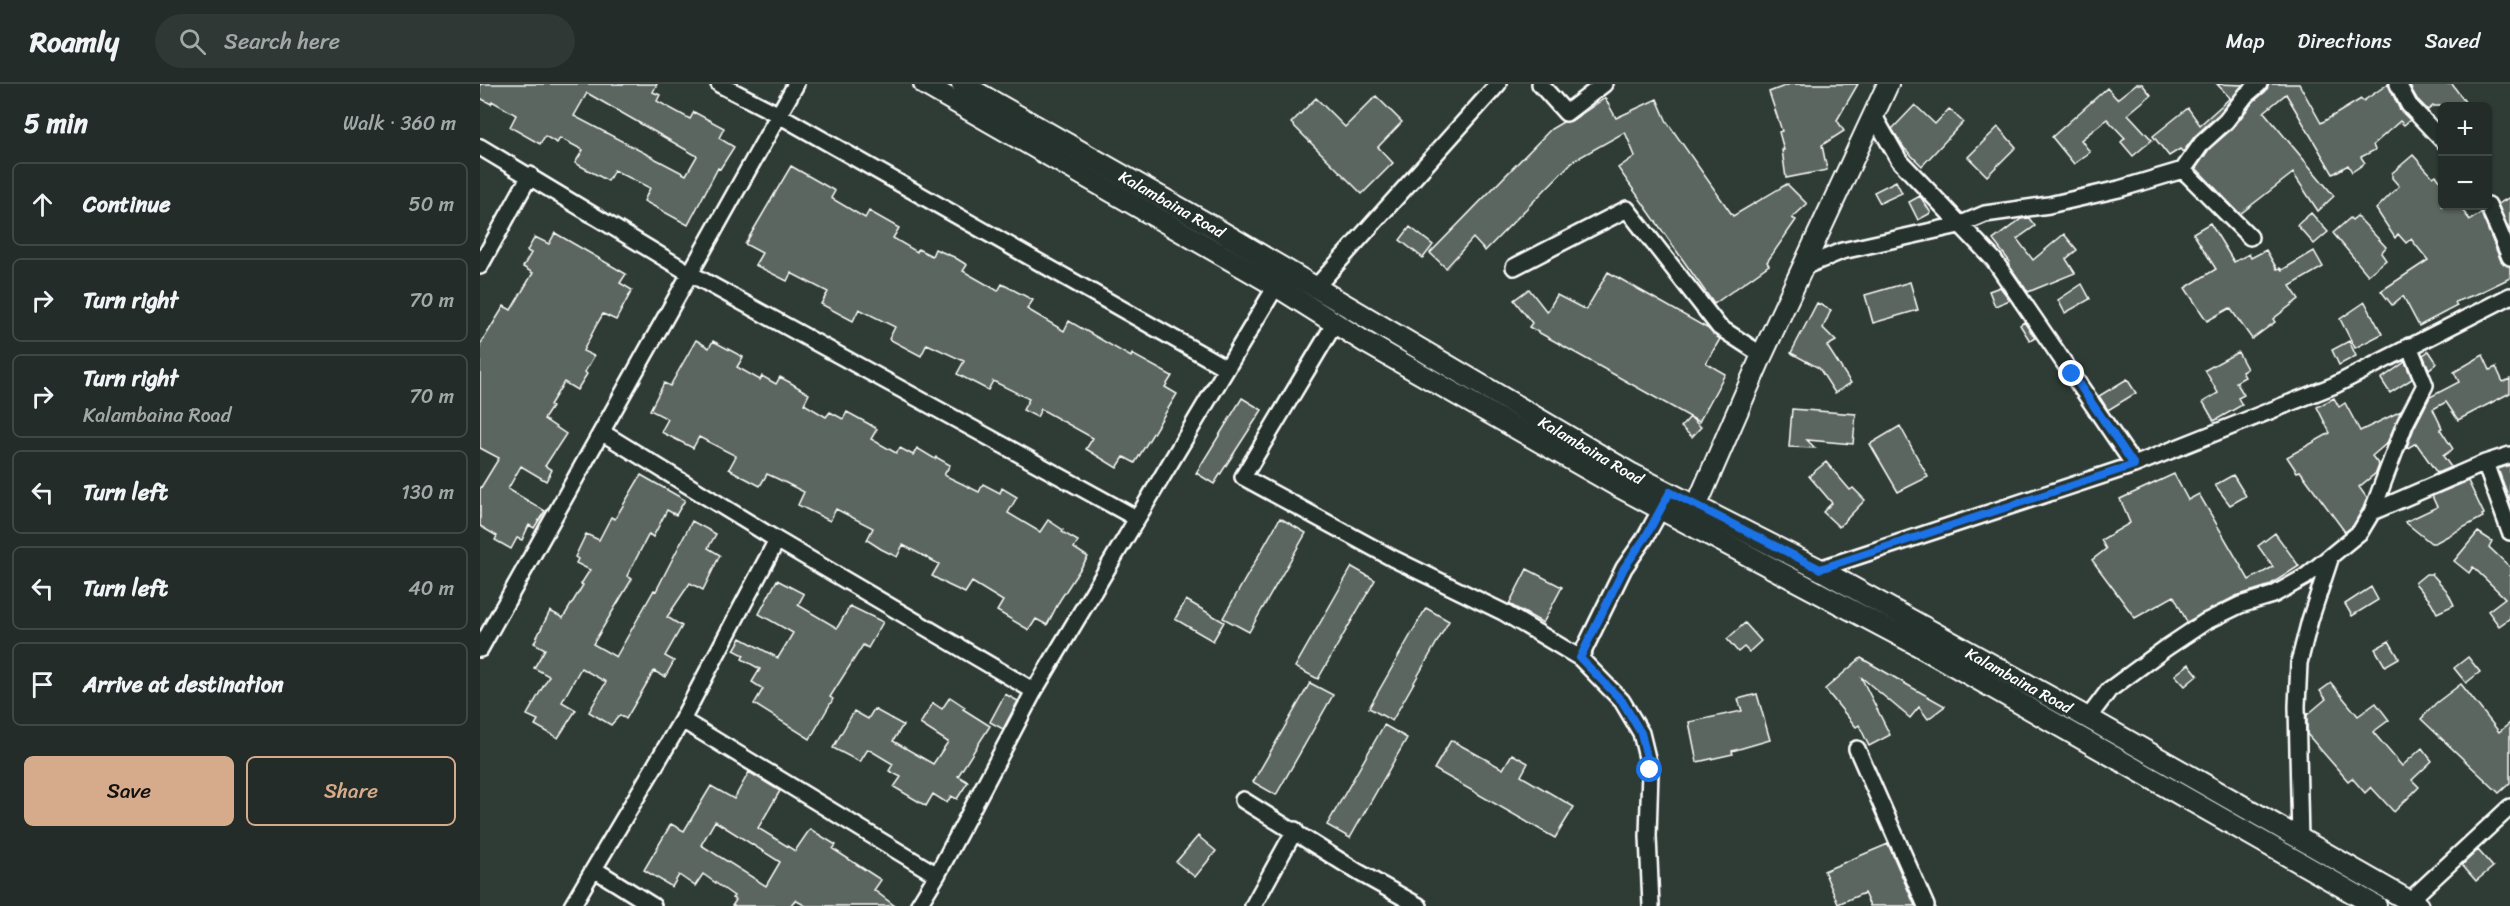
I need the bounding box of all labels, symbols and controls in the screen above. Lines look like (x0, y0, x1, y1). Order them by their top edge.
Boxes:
search box (155, 14, 575, 68)
text: Roamly (30, 17, 119, 66)
text: Search here (224, 22, 340, 61)
text: Map (2226, 22, 2264, 60)
text: Directions (2297, 22, 2392, 60)
text: Saved (2425, 22, 2480, 60)
icon: search (176, 25, 209, 58)
text: 5 min (24, 100, 88, 146)
map controls (2438, 102, 2492, 210)
button: + (2438, 102, 2492, 156)
text: Walk · 360 m (343, 106, 456, 141)
button: − (2438, 156, 2492, 210)
street label: Kalambaina Road (1113, 162, 1232, 247)
text: Continue (83, 185, 171, 224)
text: 50 m (409, 187, 454, 222)
icon: ahead (26, 188, 59, 221)
text: Turn right (83, 281, 178, 320)
text: 70 m (409, 283, 454, 318)
icon: right (26, 284, 59, 317)
text: Turn right (83, 359, 178, 398)
route end (2058, 360, 2084, 386)
text: 70 m (409, 379, 454, 414)
icon: right (26, 380, 59, 413)
text: Kalambaina Road (83, 398, 231, 433)
street label: Kalambaina Road (1533, 408, 1650, 494)
text: Turn left (83, 473, 168, 512)
text: 130 m (401, 475, 454, 510)
icon: left (26, 476, 59, 509)
text: Turn left (83, 569, 168, 608)
text: 40 m (408, 571, 454, 606)
icon: left (26, 572, 59, 605)
street label: Kalambaina Road (1960, 639, 2079, 723)
text: Arrive at destination (83, 665, 284, 704)
icon: arrive (26, 668, 59, 701)
button: Save (24, 756, 234, 826)
button: Share (246, 756, 456, 826)
route start (1636, 756, 1662, 782)

